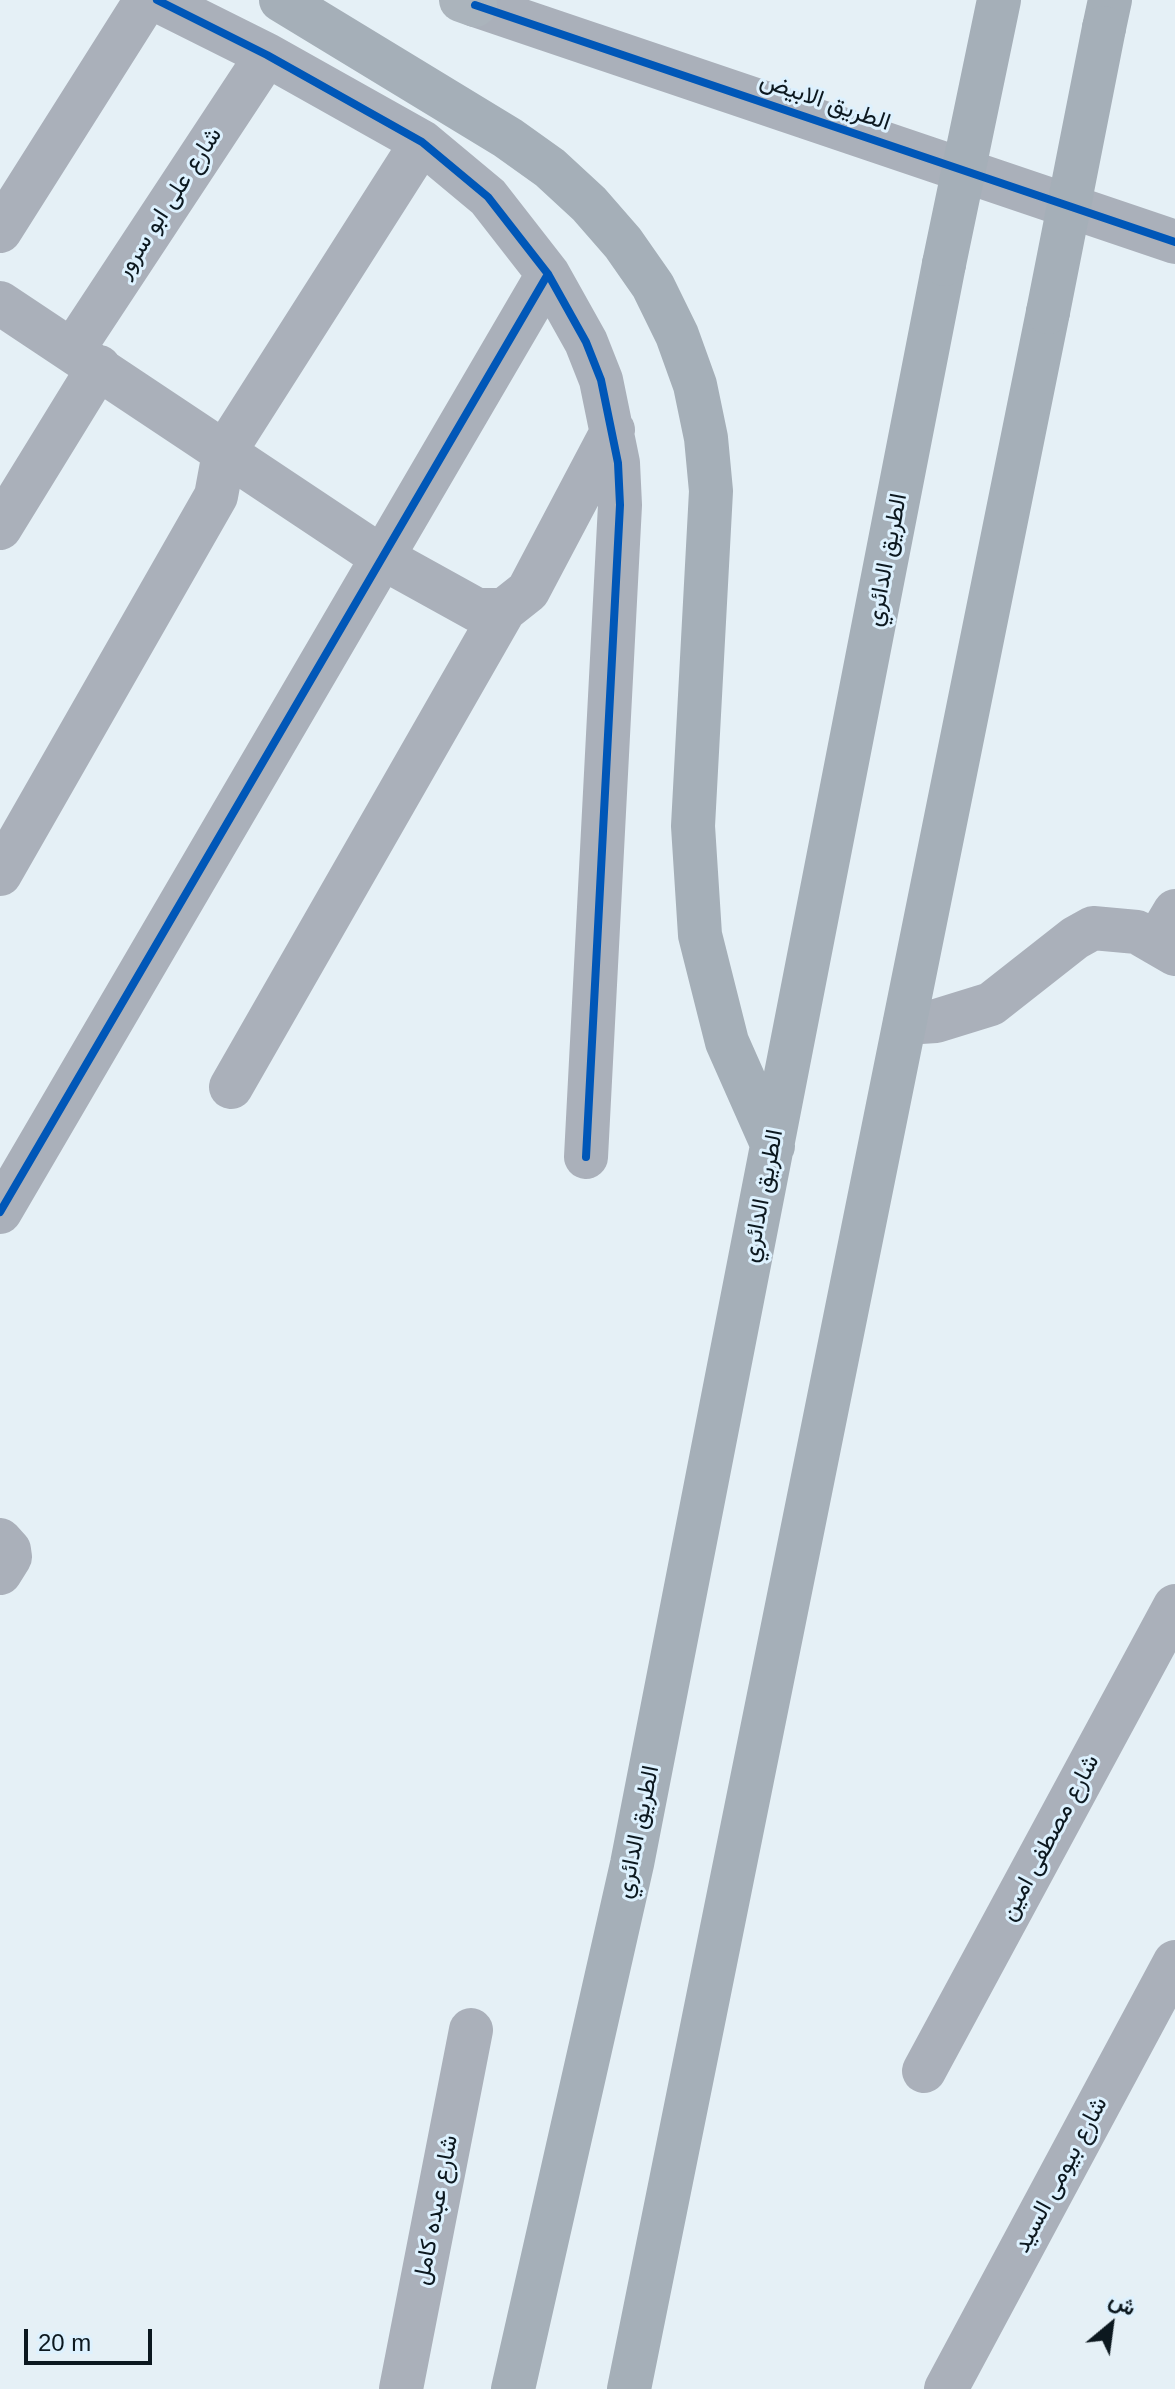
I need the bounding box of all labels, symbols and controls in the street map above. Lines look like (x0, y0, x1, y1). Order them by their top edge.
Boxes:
street label: الطريق الابيض (756, 66, 894, 138)
street label: شارع على ابو سرور (110, 122, 228, 284)
street label: الطريق الدائري (860, 491, 914, 629)
street label: الطريق الدائري (736, 1127, 790, 1265)
street label: شارع مصطفى امين (994, 1750, 1106, 1926)
street label: الطريق الدائري (610, 1763, 666, 1901)
street label: شارع بيومى السيد (1008, 2092, 1114, 2258)
street label: شارع عبده كامل (407, 2133, 465, 2287)
north arrow (1071, 2285, 1151, 2365)
text: ش (1105, 2286, 1140, 2321)
scale bar (28, 2313, 156, 2363)
text: 20 m (38, 2329, 91, 2356)

